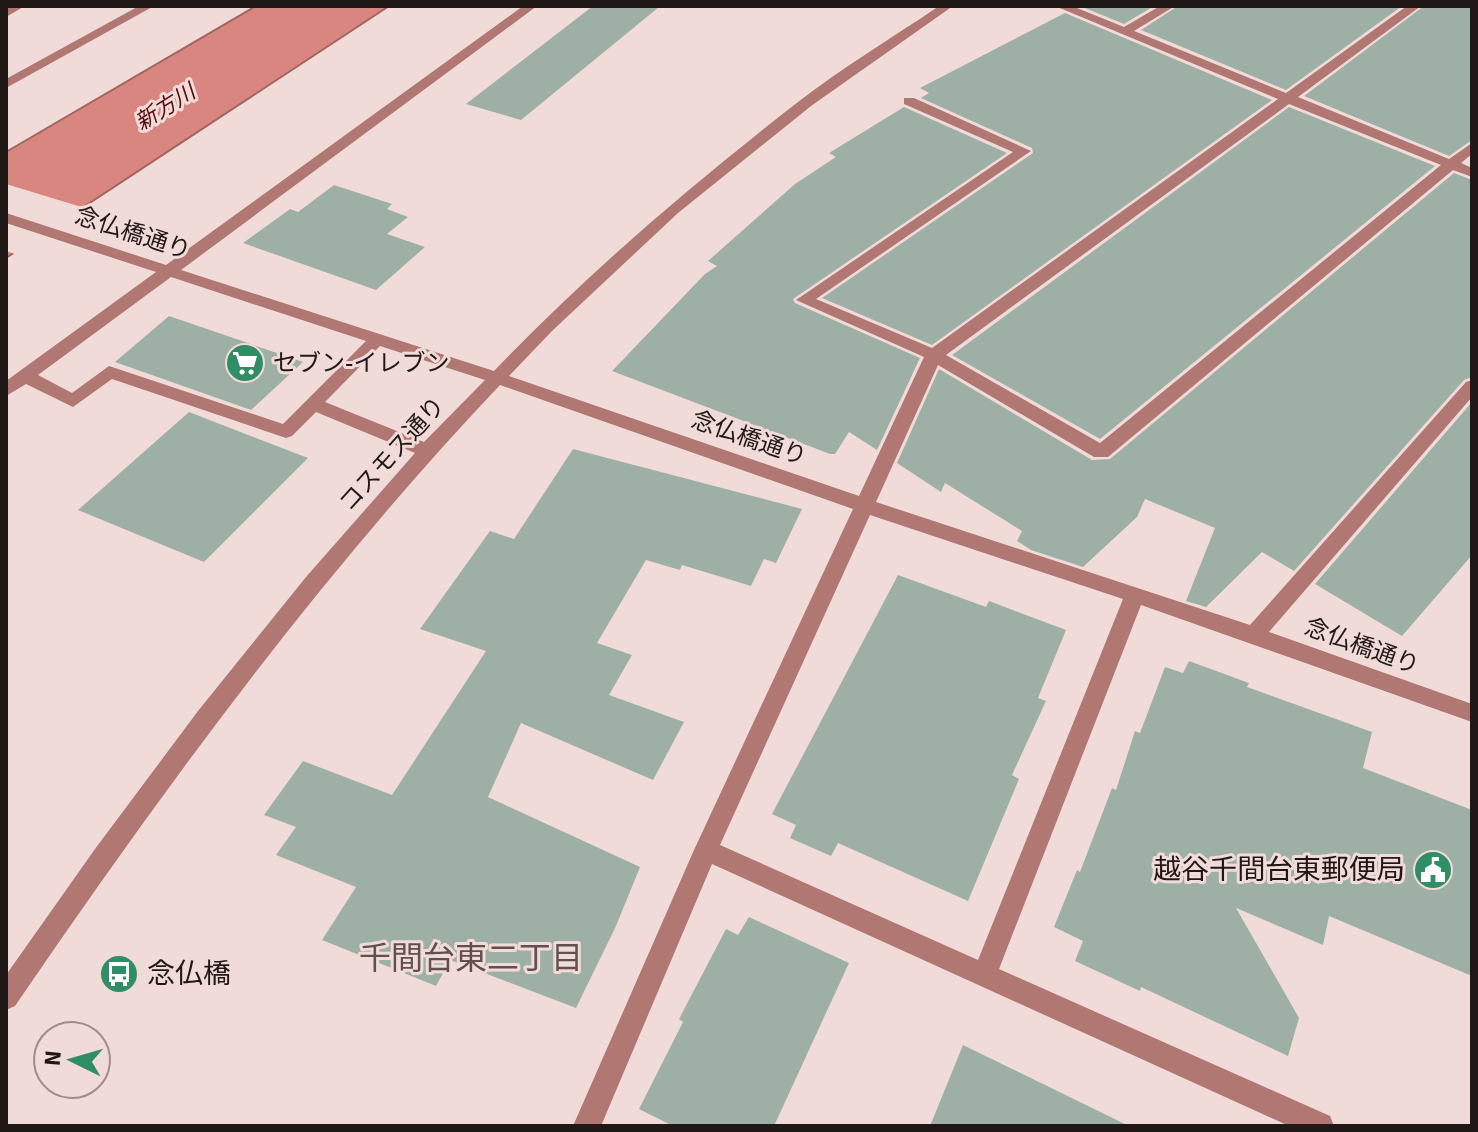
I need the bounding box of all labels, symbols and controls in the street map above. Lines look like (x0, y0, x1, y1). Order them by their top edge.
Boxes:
water label: 新方川 (130, 77, 202, 136)
street label: 念仏橋通り (71, 200, 195, 266)
supermarket icon: セブン-イレブン (224, 342, 266, 384)
place label: セブン-イレブン (273, 348, 449, 378)
street label: コスモス通り (333, 390, 451, 518)
street label: 念仏橋通り (687, 404, 811, 472)
street label: 念仏橋通り (1300, 611, 1424, 681)
public building icon: 越谷千間台東郵便局 (1412, 849, 1454, 891)
place label: 越谷千間台東郵便局 (1153, 853, 1405, 887)
district label: 千間台東二丁目 (359, 939, 583, 978)
bus stop icon: 念仏橋 (98, 953, 140, 995)
place label: 念仏橋 (147, 957, 231, 991)
north arrow (32, 1020, 112, 1100)
text: N (38, 1049, 67, 1067)

